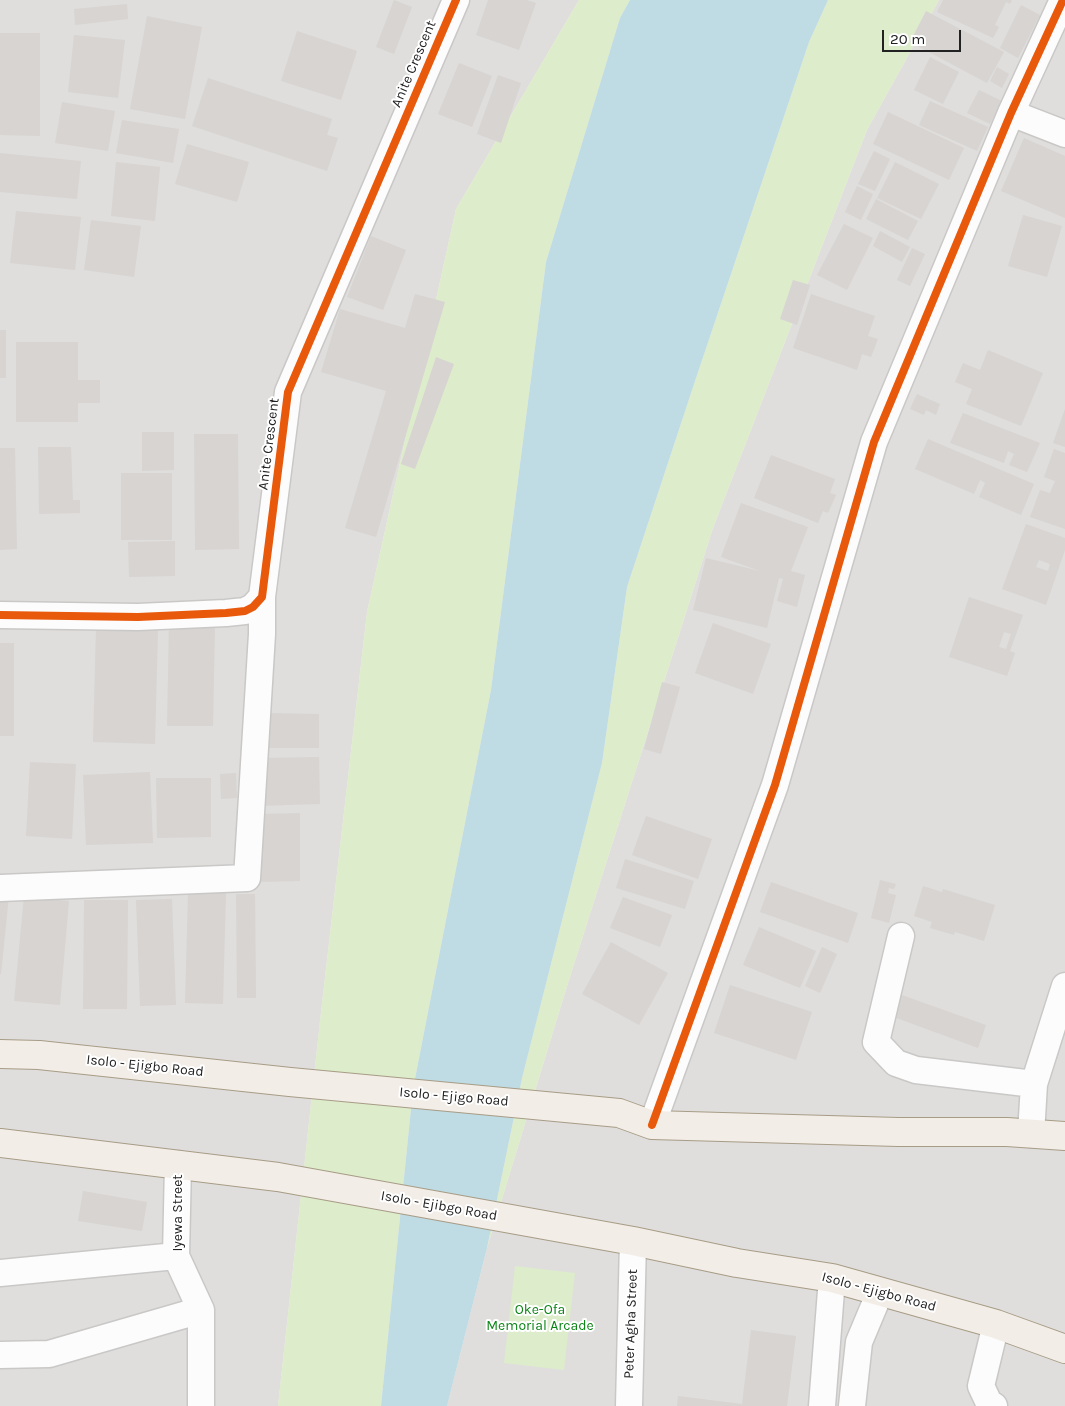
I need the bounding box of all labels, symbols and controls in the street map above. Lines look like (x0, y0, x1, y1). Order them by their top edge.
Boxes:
street label: Anite Crescent (388, 18, 440, 110)
scale bar (885, 20, 964, 52)
text: 20 m (890, 30, 925, 48)
street label: Anite Crescent (255, 397, 283, 491)
street label: Isolo - Ejigbo Road (86, 1051, 204, 1081)
street label: Isolo - Ejigo Road (399, 1084, 509, 1110)
street label: Iyewa Street (170, 1174, 186, 1252)
street label: Isolo - Ejibgo Road (380, 1187, 498, 1225)
street label: Peter Agha Street (621, 1269, 641, 1379)
street label: Isolo - Ejigbo Road (820, 1269, 938, 1315)
park label: Oke-Ofa Memorial Arcade (486, 1302, 594, 1334)

